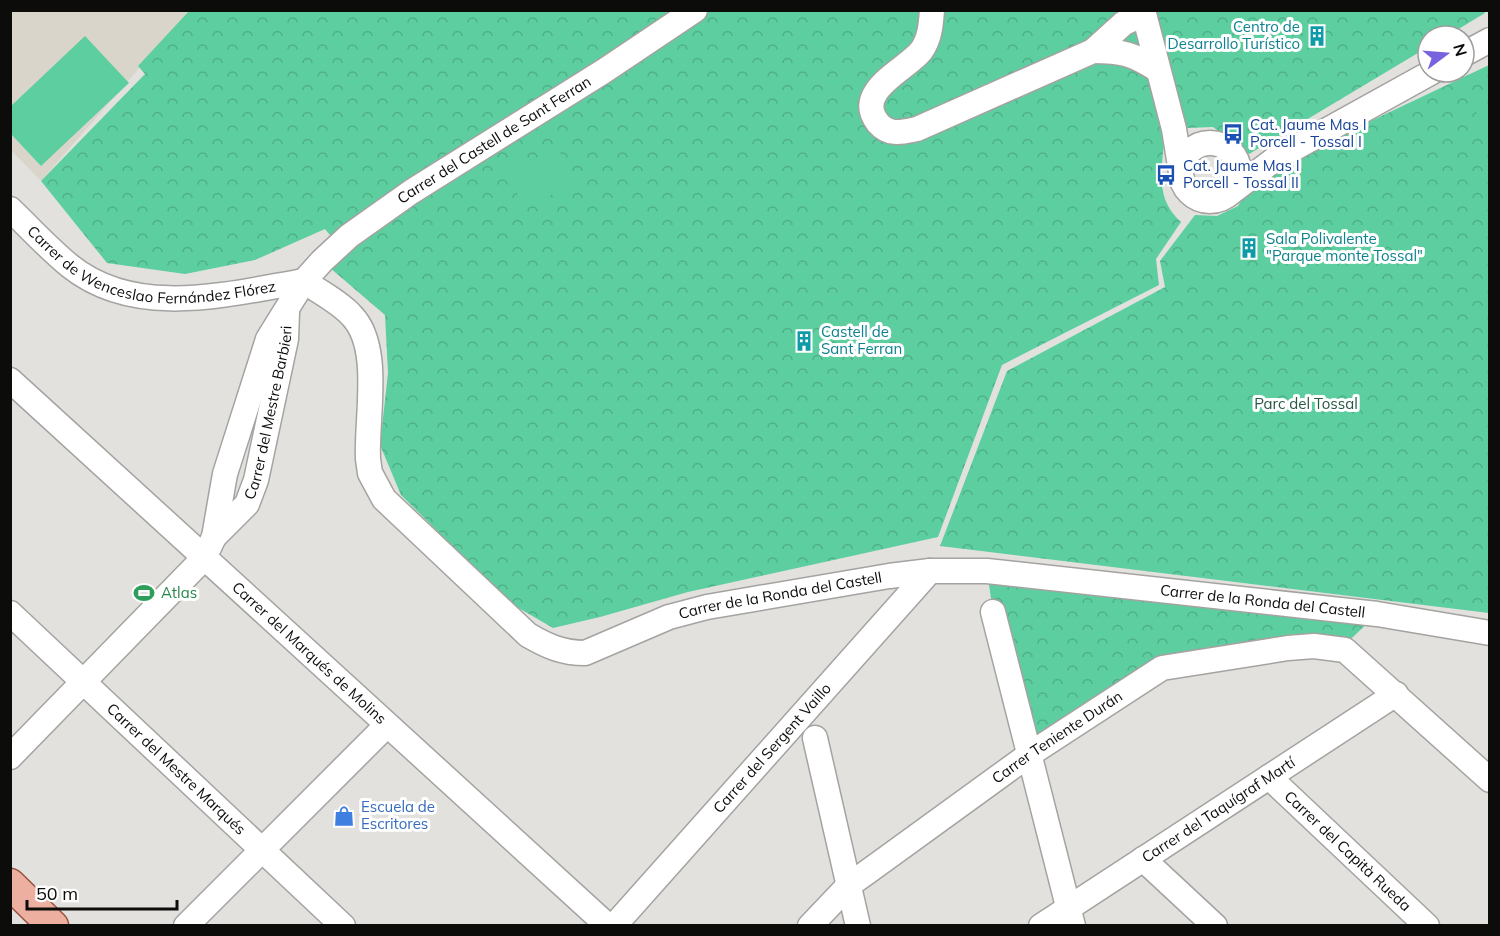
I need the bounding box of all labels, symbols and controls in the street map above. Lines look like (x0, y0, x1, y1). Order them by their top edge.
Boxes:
place label: Centro de Desarrollo Turístico (1168, 17, 1300, 53)
building icon: Centro de Desarrollo Turístico (1305, 24, 1329, 48)
north arrow (1416, 24, 1476, 84)
text: N (1449, 41, 1472, 58)
street label: Carrer del Castell de Sant Ferran (393, 72, 594, 208)
place label: Cat. Jaume Mas I Porcell - Tossal I (1250, 115, 1367, 151)
bus stop icon: Cat. Jaume Mas I Porcell - Tossal I (1221, 122, 1245, 146)
place label: Cat. Jaume Mas I Porcell - Tossal II (1183, 156, 1300, 192)
bus stop icon: Cat. Jaume Mas I Porcell - Tossal II (1154, 163, 1178, 187)
street label: Carrer de Wenceslao Fernández Flórez (23, 221, 277, 307)
place label: Sala Polivalente "Parque monte Tossal" (1266, 229, 1423, 265)
building icon: Sala Polivalente "Parque monte Tossal" (1237, 236, 1261, 260)
place label: Castell de Sant Ferran (821, 322, 902, 358)
street label: Carrer del Mestre Barbieri (240, 325, 295, 502)
building icon: Castell de Sant Ferran (792, 329, 816, 353)
park label: Parc del Tossal (1254, 394, 1358, 413)
street label: Carrer de la Ronda del Castell (677, 567, 883, 623)
street label: Carrer del Marqués de Molins (228, 577, 391, 728)
street label: Carrer de la Ronda del Castell (1159, 580, 1366, 622)
sports icon: Atlas (132, 581, 156, 605)
place label: Atlas (161, 583, 197, 602)
street label: Carrer del Sergent Vaillo (709, 679, 835, 817)
street label: Carrer Teniente Durán (988, 686, 1126, 788)
street label: Carrer del Mestre Marqués (103, 699, 250, 839)
street label: Carrer del Taquígraf Martí (1138, 752, 1300, 867)
street label: Carrer del Capità Rueda (1281, 786, 1415, 915)
place label: Escuela de Escritores (361, 797, 435, 833)
shop icon: Escuela de Escritores (332, 804, 356, 828)
scale bar (27, 873, 177, 911)
text: 50 m (36, 882, 78, 905)

